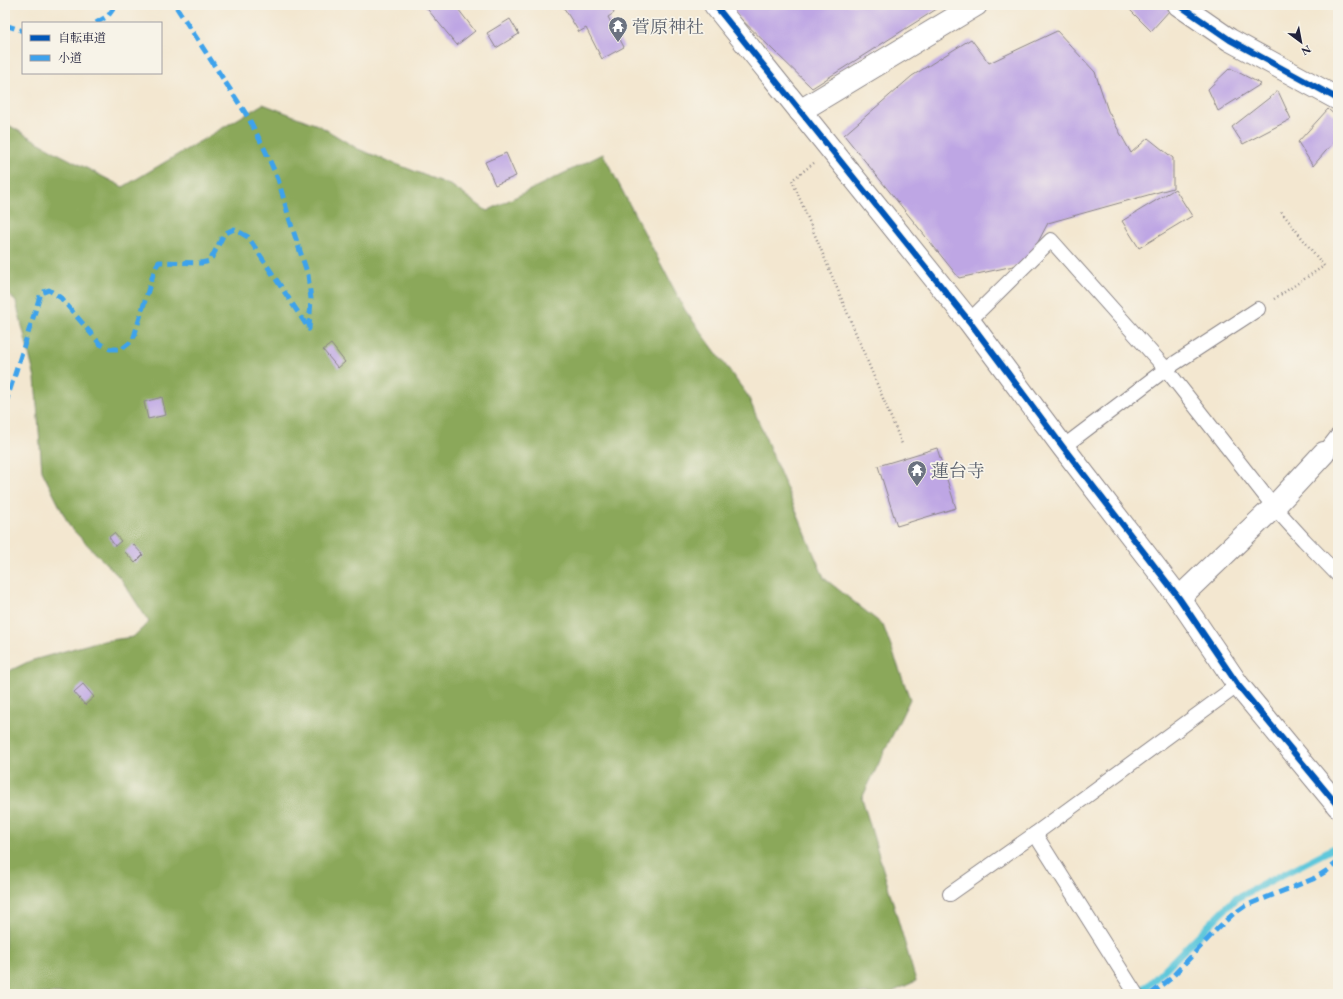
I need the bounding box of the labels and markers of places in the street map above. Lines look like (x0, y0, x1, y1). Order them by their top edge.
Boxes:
temple icon: 菅原神社 (607, 15, 629, 43)
place label: 菅原神社 (632, 15, 704, 38)
temple icon: 蓮台寺 (906, 459, 928, 487)
place label: 蓮台寺 (931, 459, 985, 482)

